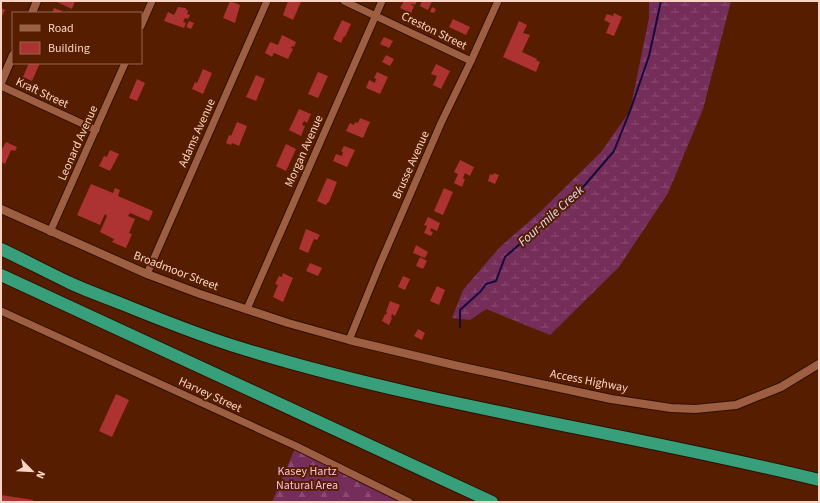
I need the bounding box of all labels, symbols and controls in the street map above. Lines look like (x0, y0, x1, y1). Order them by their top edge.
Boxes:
street label: Creston Street (398, 8, 470, 54)
legend (12, 12, 142, 64)
text: Road (48, 20, 74, 37)
text: Building (48, 40, 90, 57)
street label: Kraft Street (13, 73, 71, 113)
street label: Adams Avenue (174, 96, 220, 170)
street label: Leonard Avenue (54, 103, 102, 183)
street label: Morgan Avenue (281, 112, 327, 190)
street label: Brusse Avenue (388, 128, 434, 202)
water label: Four-mile Creek (514, 181, 589, 251)
street label: Broadmoor Street (131, 247, 221, 295)
street label: Access Highway (549, 365, 630, 397)
street label: Harvey Street (176, 373, 244, 417)
north arrow (12, 451, 52, 491)
park label: Kasey Hartz Natural Area (276, 463, 338, 494)
text: N (32, 468, 49, 481)

